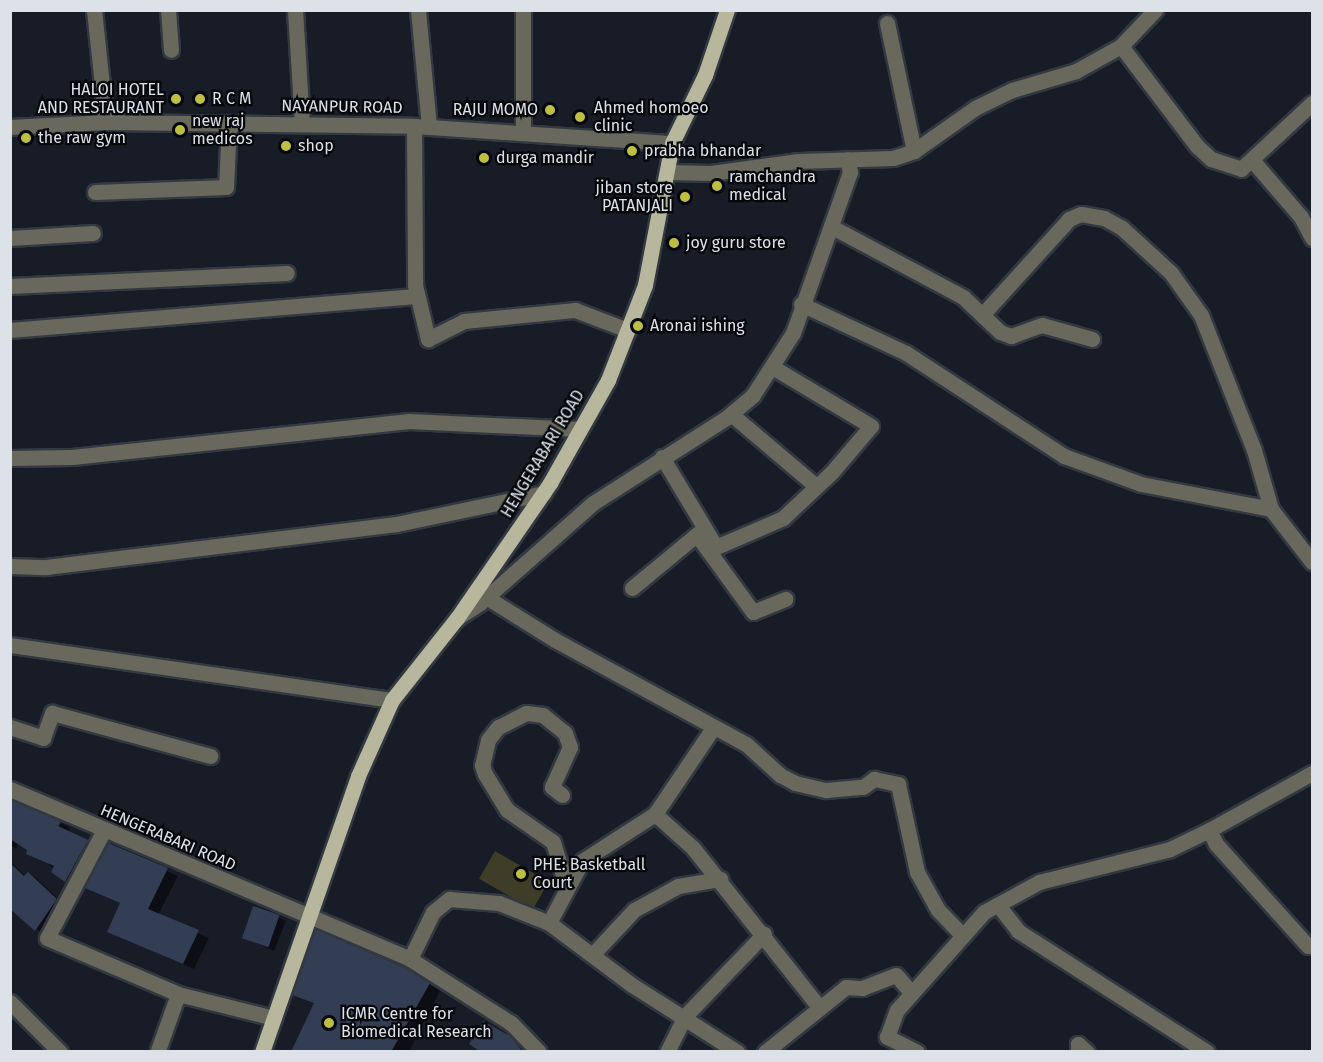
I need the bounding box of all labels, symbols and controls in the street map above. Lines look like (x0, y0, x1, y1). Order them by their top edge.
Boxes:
place label: HALOI HOTEL AND RESTAURANT (38, 80, 164, 118)
place label: R C M (212, 89, 252, 109)
marker: HALOI HOTEL AND RESTAURANT (169, 92, 183, 106)
marker: R C M (193, 92, 207, 106)
street label: NAYANPUR ROAD (281, 96, 403, 118)
place label: Ahmed homoeo clinic (594, 98, 709, 136)
place label: RAJU MOMO (453, 100, 538, 120)
marker: RAJU MOMO (543, 103, 557, 117)
marker: Ahmed homoeo clinic (571, 108, 589, 126)
place label: new raj medicos (192, 111, 253, 149)
marker: new raj medicos (173, 123, 187, 137)
place label: the raw gym (38, 128, 126, 148)
marker: the raw gym (19, 131, 33, 145)
place label: shop (298, 136, 334, 156)
marker: shop (279, 139, 293, 153)
place label: prabha bhandar (644, 141, 761, 161)
marker: prabha bhandar (625, 144, 639, 158)
place label: durga mandir (496, 148, 594, 168)
marker: durga mandir (477, 151, 491, 165)
place label: ramchandra medical (729, 167, 816, 205)
place label: jiban store PATANJALI (596, 178, 673, 216)
marker: ramchandra medical (710, 179, 724, 193)
marker: jiban store PATANJALI (678, 190, 692, 204)
place label: joy guru store (686, 233, 786, 253)
marker: joy guru store (667, 236, 681, 250)
place label: Aronai ishing (650, 316, 745, 336)
marker: Aronai ishing (631, 319, 645, 333)
street label: HENGERABARI ROAD (497, 387, 589, 521)
street label: HENGERABARI ROAD (97, 801, 239, 875)
place label: PHE: Basketball Court (533, 855, 645, 893)
marker: PHE: Basketball Court (514, 867, 528, 881)
place label: ICMR Centre for Biomedical Research (341, 1004, 492, 1042)
marker: ICMR Centre for Biomedical Research (322, 1016, 336, 1030)

